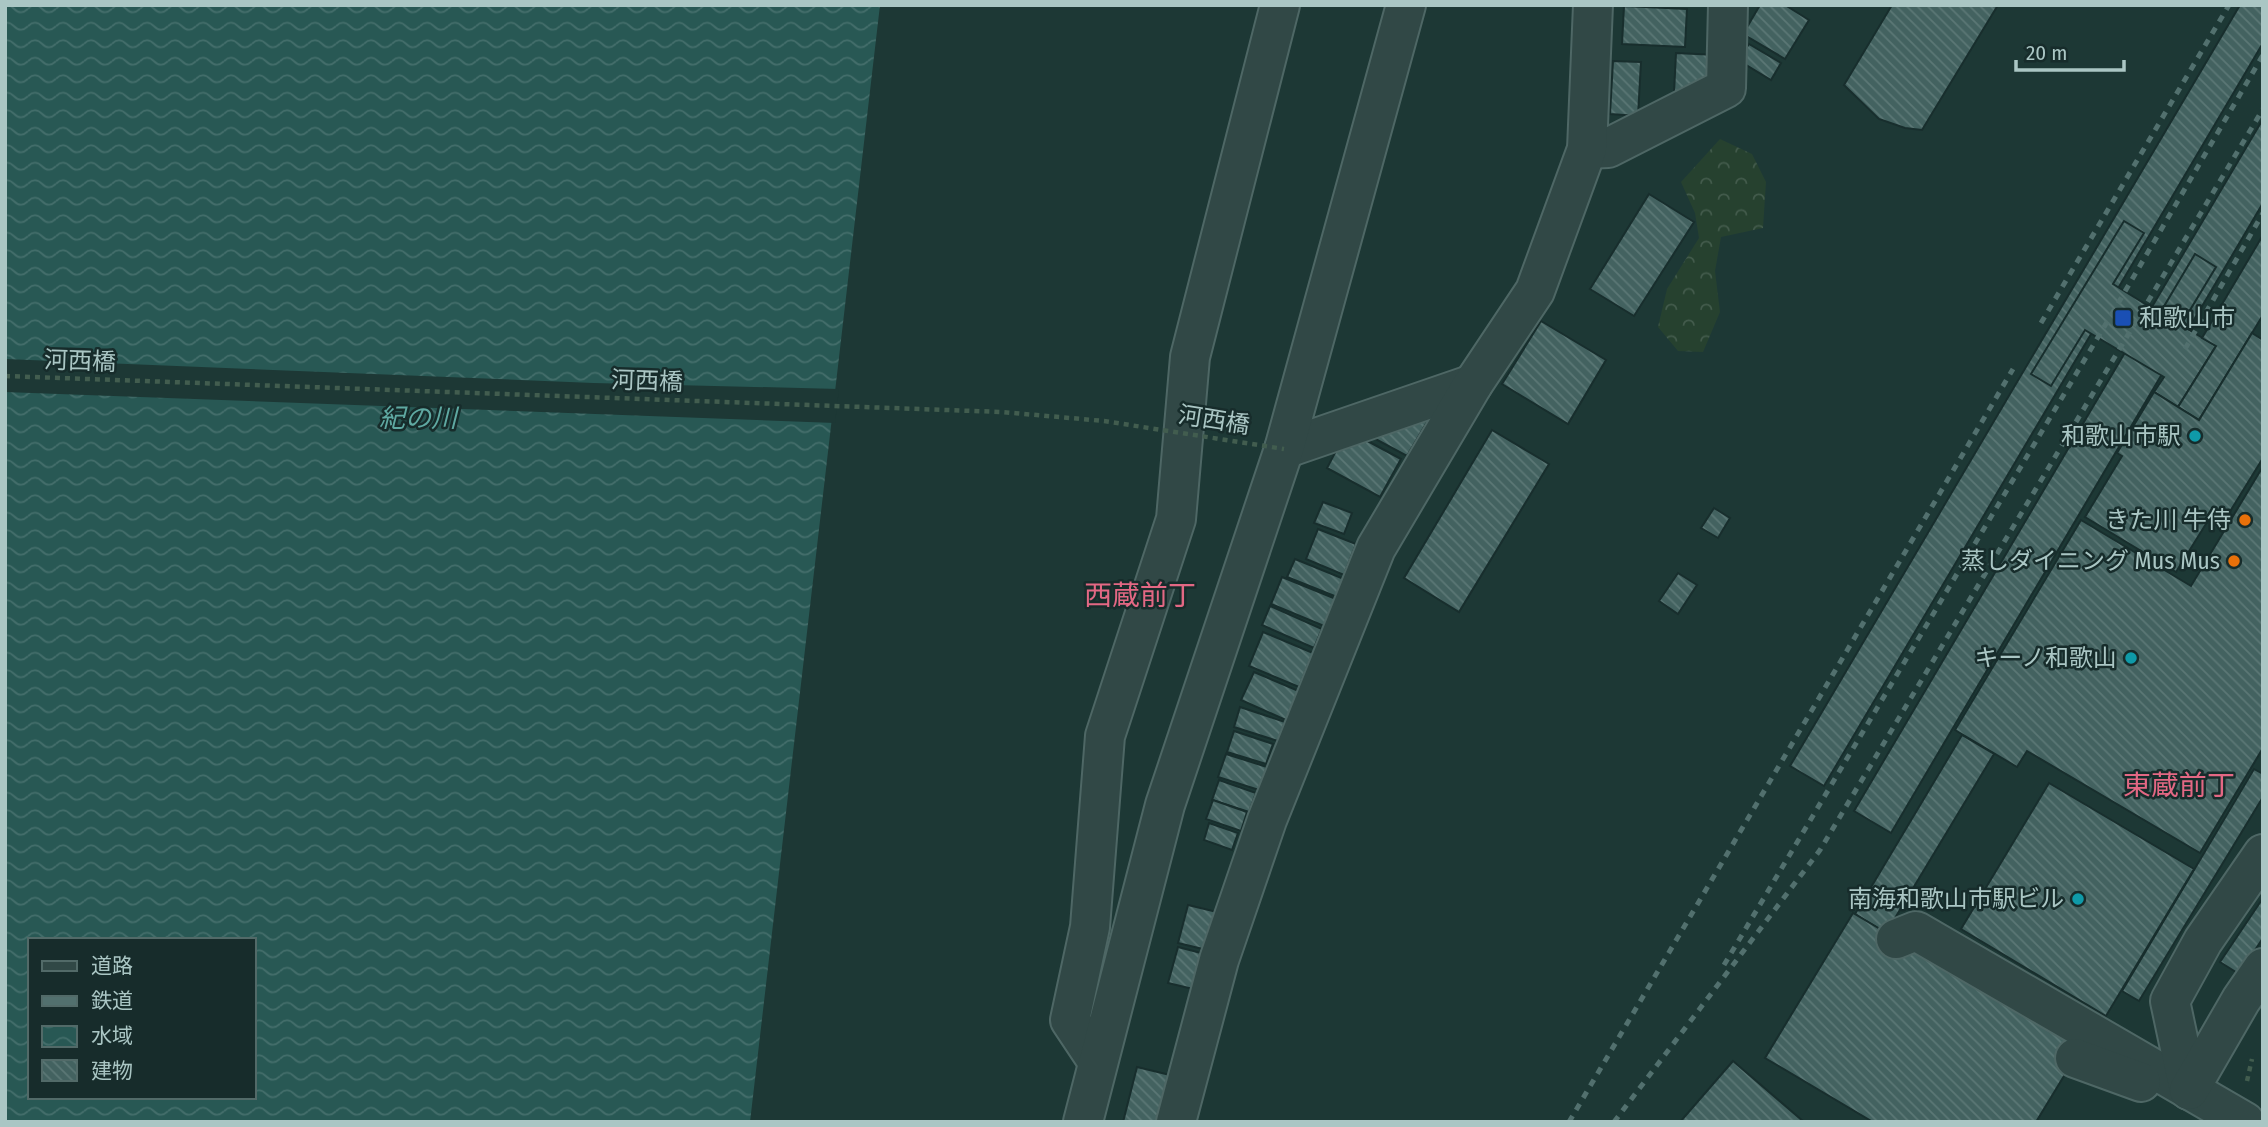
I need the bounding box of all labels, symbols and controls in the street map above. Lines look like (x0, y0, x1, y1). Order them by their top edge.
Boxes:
scale bar (2016, 28, 2124, 72)
text: 20 m (2026, 40, 2067, 66)
place label: 和歌山市 (2139, 304, 2235, 332)
marker: 和歌山市 (2113, 308, 2133, 328)
street label: 河西橋 (44, 346, 116, 376)
street label: 河西橋 (611, 366, 683, 396)
street label: 河西橋 (1176, 401, 1252, 439)
water label: 紀の川 (379, 403, 460, 434)
place label: 和歌山市駅 (2061, 422, 2181, 450)
marker: 和歌山市駅 (2187, 428, 2203, 444)
place label: きた川 牛侍 (2105, 506, 2231, 534)
marker: きた川 牛侍 (2237, 512, 2253, 528)
place label: 蒸しダイニング Mus Mus (1961, 547, 2220, 575)
marker: 蒸しダイニング Mus Mus (2226, 553, 2242, 569)
district label: 西蔵前丁 (1084, 579, 1196, 612)
place label: キーノ和歌山 (1974, 644, 2117, 672)
marker: キーノ和歌山 (2123, 650, 2139, 666)
district label: 東蔵前丁 (2123, 769, 2235, 802)
place label: 南海和歌山市駅ビル (1848, 885, 2064, 913)
marker: 南海和歌山市駅ビル (2070, 891, 2086, 907)
legend (28, 938, 256, 1099)
text: 道路 (91, 953, 133, 979)
text: 鉄道 (91, 988, 133, 1014)
text: 水域 (91, 1023, 133, 1049)
text: 建物 (91, 1058, 133, 1084)

